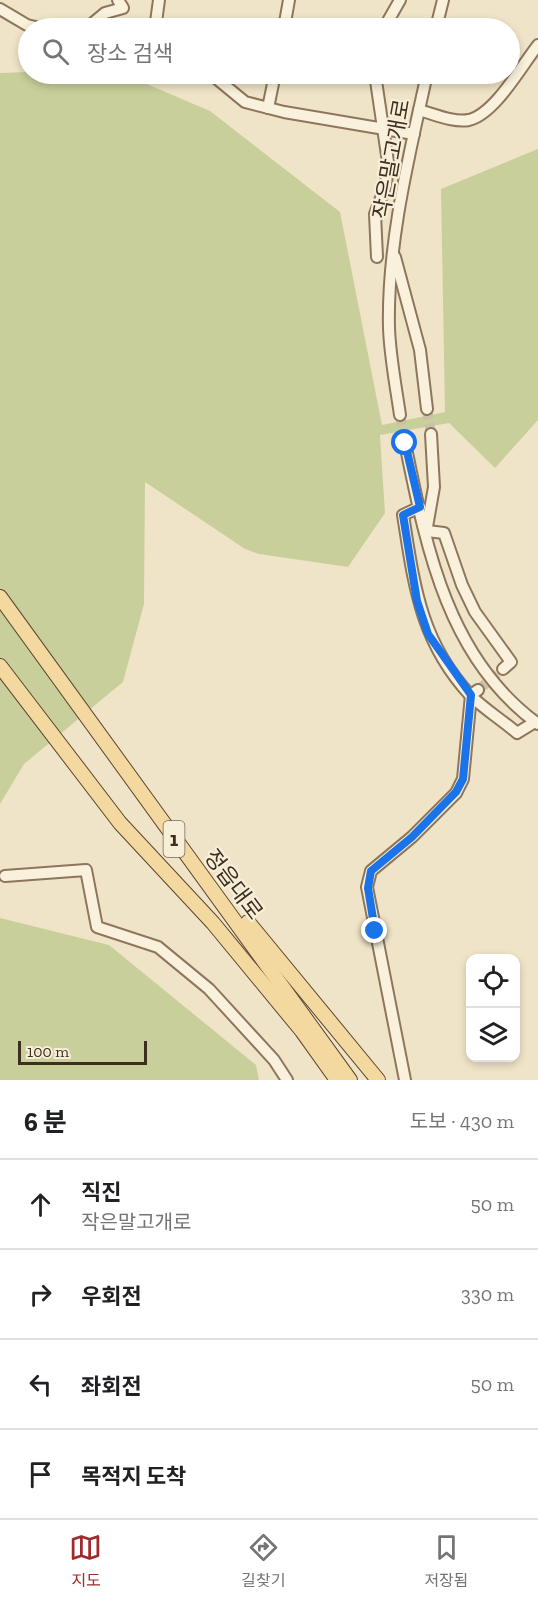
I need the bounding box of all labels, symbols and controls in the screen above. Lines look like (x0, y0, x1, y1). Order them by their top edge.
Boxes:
search box (18, 18, 520, 84)
icon: search (39, 35, 72, 68)
text: 장소 검색 (87, 40, 173, 67)
street label: 작은말고개로 (368, 97, 415, 221)
route start (391, 429, 417, 455)
road number: 1 (164, 821, 184, 857)
street label: 정읍대로 (198, 844, 269, 925)
route end (361, 917, 387, 943)
map controls (466, 954, 520, 1062)
button: locate (466, 954, 520, 1008)
button: layers (466, 1008, 520, 1062)
scale bar (18, 1038, 147, 1066)
text: 100 m (27, 1042, 69, 1061)
text: 6 분 (24, 1106, 67, 1138)
text: 도보 · 430 m (410, 1109, 514, 1133)
text: 직진 (81, 1179, 121, 1206)
icon: ahead (24, 1188, 57, 1221)
text: 50 m (470, 1192, 514, 1216)
text: 작은말고개로 (81, 1210, 191, 1234)
icon: right (24, 1278, 57, 1311)
text: 330 m (461, 1282, 514, 1306)
text: 우회전 (81, 1283, 142, 1310)
icon: left (24, 1368, 57, 1401)
text: 50 m (470, 1372, 514, 1396)
text: 좌회전 (81, 1373, 142, 1400)
icon: arrive (24, 1458, 57, 1491)
text: 목적지 도착 (81, 1463, 186, 1490)
tab: 지도 (69, 1531, 102, 1591)
tab: 길찾기 (241, 1531, 285, 1591)
tab: 저장됨 (424, 1531, 469, 1591)

